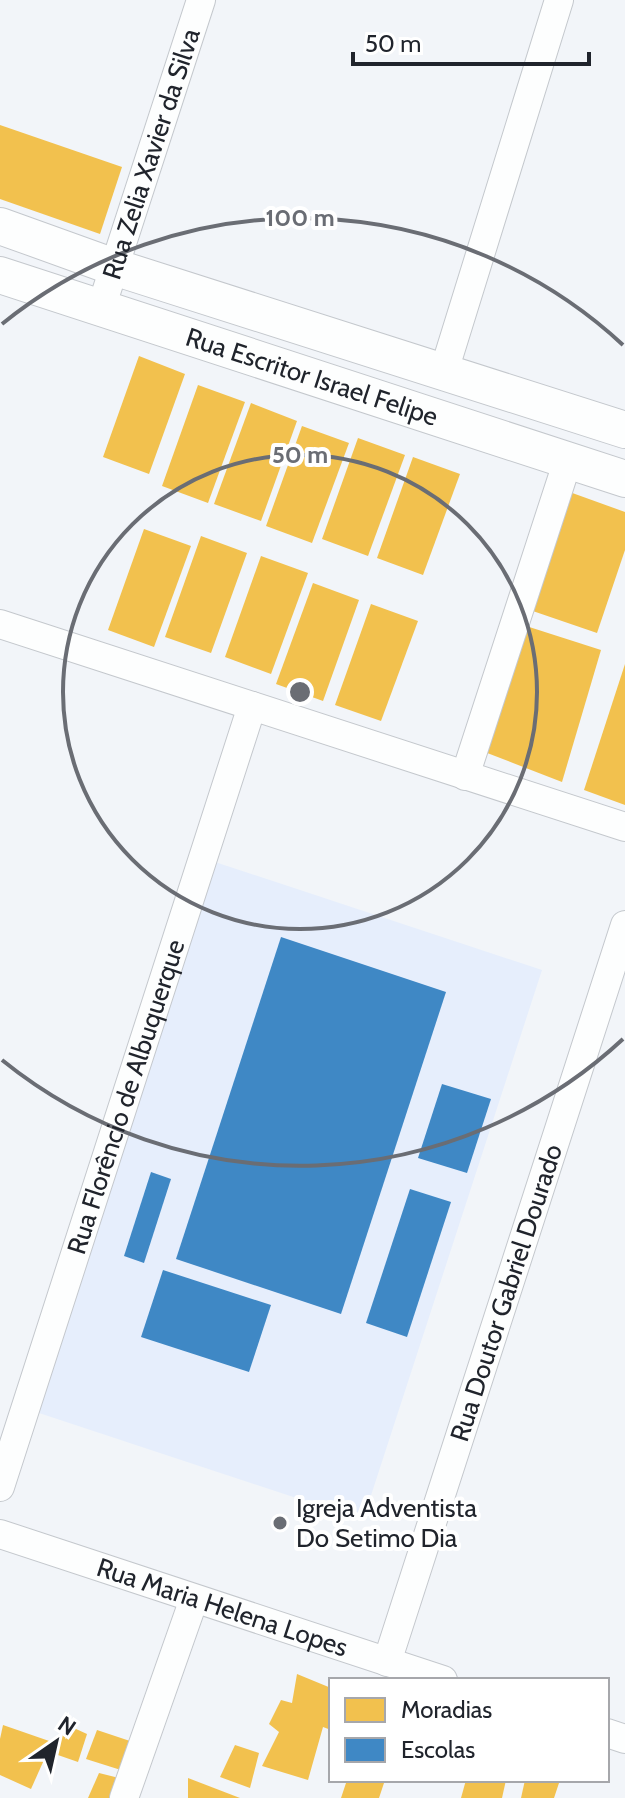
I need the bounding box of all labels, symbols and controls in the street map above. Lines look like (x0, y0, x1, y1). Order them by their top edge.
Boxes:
scale bar (353, 16, 589, 66)
street label: Rua Zelia Xavier da Silva (95, 24, 207, 283)
text: 50 m (365, 29, 421, 58)
text: 100 m (265, 203, 335, 232)
street label: Rua Escritor Israel Felipe (182, 321, 442, 433)
text: 50 m (272, 440, 328, 469)
centre of rings (286, 678, 314, 706)
street label: Rua Florêncio de Albuquerque (60, 935, 192, 1258)
street label: Rua Doutor Gabriel Dourado (443, 1140, 569, 1445)
place label: Igreja Adventista Do Setimo Dia (296, 1492, 477, 1554)
marker: Igreja Adventista Do Setimo Dia (271, 1514, 289, 1532)
street label: Rua Maria Helena Lopes (93, 1551, 352, 1664)
legend (329, 1678, 609, 1782)
text: Moradias (401, 1695, 492, 1724)
north arrow (16, 1702, 96, 1782)
text: N (53, 1710, 81, 1741)
text: Escolas (401, 1735, 475, 1764)

